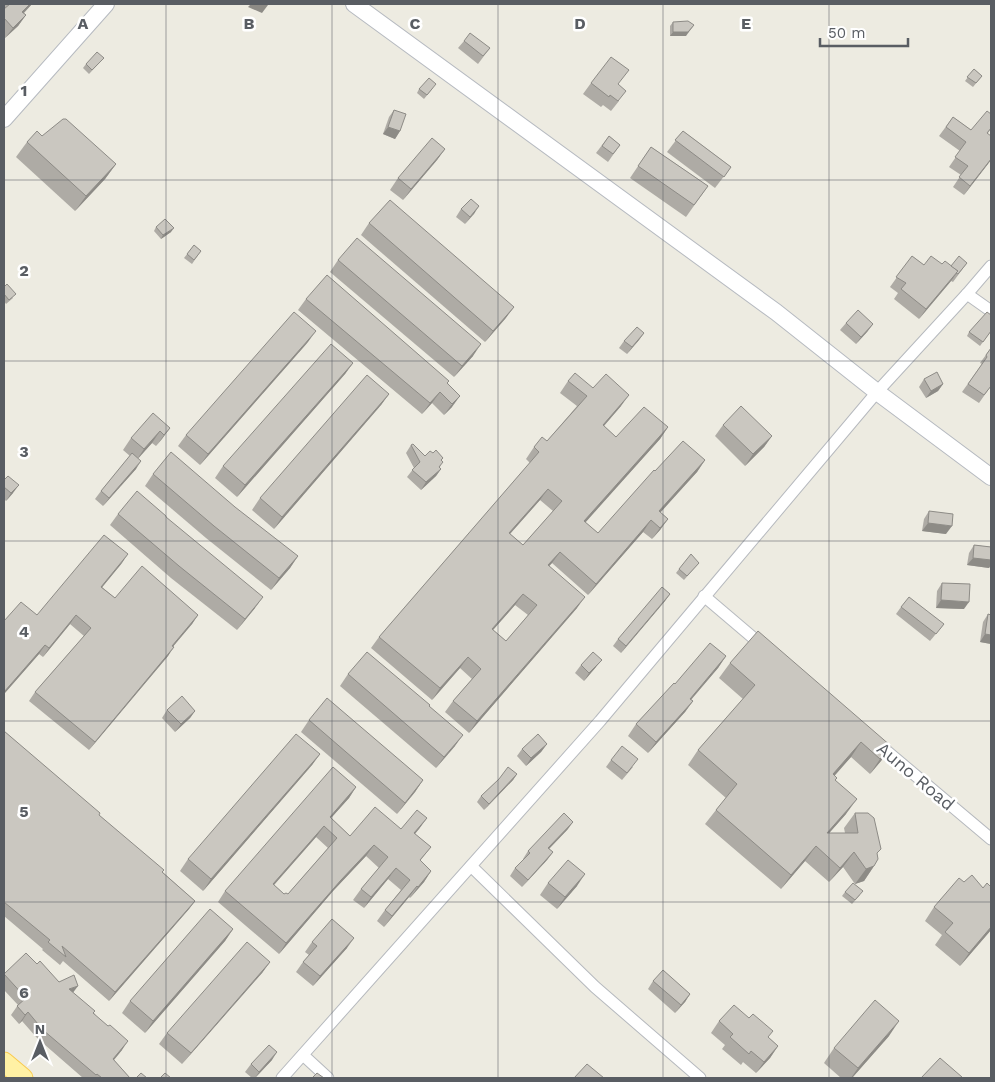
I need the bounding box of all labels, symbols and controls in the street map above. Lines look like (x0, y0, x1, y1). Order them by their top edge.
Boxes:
text: A (78, 14, 89, 33)
text: B (244, 14, 255, 33)
text: C (410, 14, 421, 33)
text: D (574, 14, 586, 33)
text: E (741, 14, 751, 33)
scale bar (820, 15, 908, 47)
text: 50 m (828, 24, 865, 42)
text: 1 (21, 81, 27, 100)
text: 2 (19, 261, 29, 280)
text: 3 (19, 442, 29, 461)
text: 4 (19, 622, 29, 641)
street label: Auno Road (873, 737, 959, 815)
text: 5 (19, 802, 29, 821)
text: 6 (19, 983, 29, 1002)
north arrow (15, 1017, 65, 1067)
text: N (35, 1021, 45, 1037)

